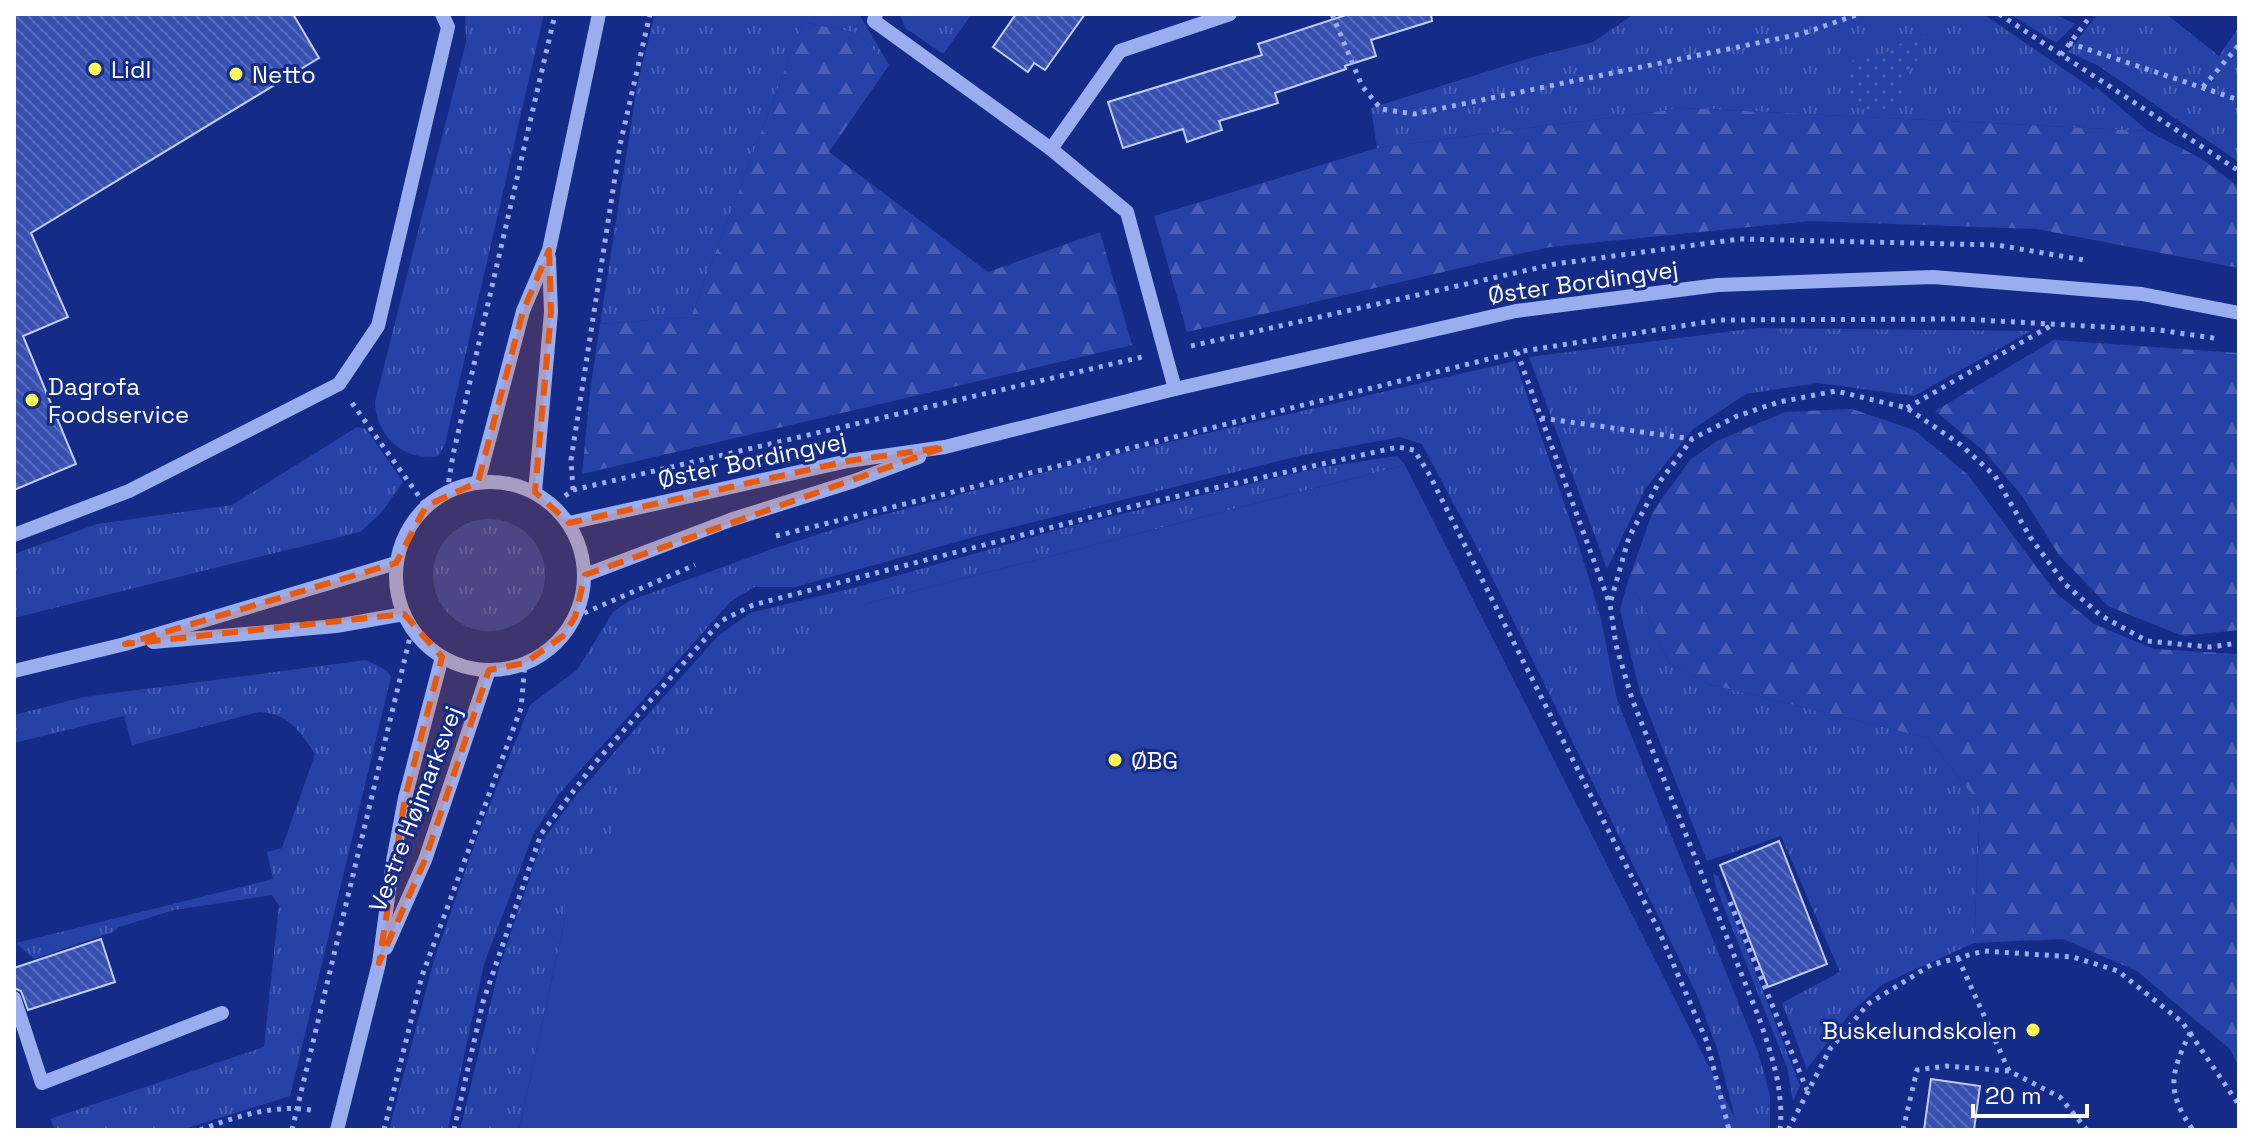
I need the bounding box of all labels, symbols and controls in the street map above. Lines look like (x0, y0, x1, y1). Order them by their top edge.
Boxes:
place label: Lidl (111, 54, 151, 85)
place label: Netto (252, 59, 316, 90)
marker: Lidl (86, 60, 104, 78)
marker: Netto (227, 65, 245, 83)
street label: Øster Bordingvej (1486, 253, 1680, 311)
place label: Dagrofa Foodservice (48, 371, 189, 430)
marker: Dagrofa Foodservice (23, 391, 41, 409)
street label: Øster Bordingvej (655, 425, 849, 495)
street label: Vestre Højmarksvej (361, 702, 469, 916)
place label: ØBG (1131, 745, 1178, 776)
marker: ØBG (1106, 751, 1124, 769)
place label: Buskelundskolen (1822, 1015, 2017, 1046)
marker: Buskelundskolen (2024, 1021, 2042, 1039)
scale bar (1973, 1068, 2087, 1118)
text: 20 m (1985, 1080, 2042, 1111)

